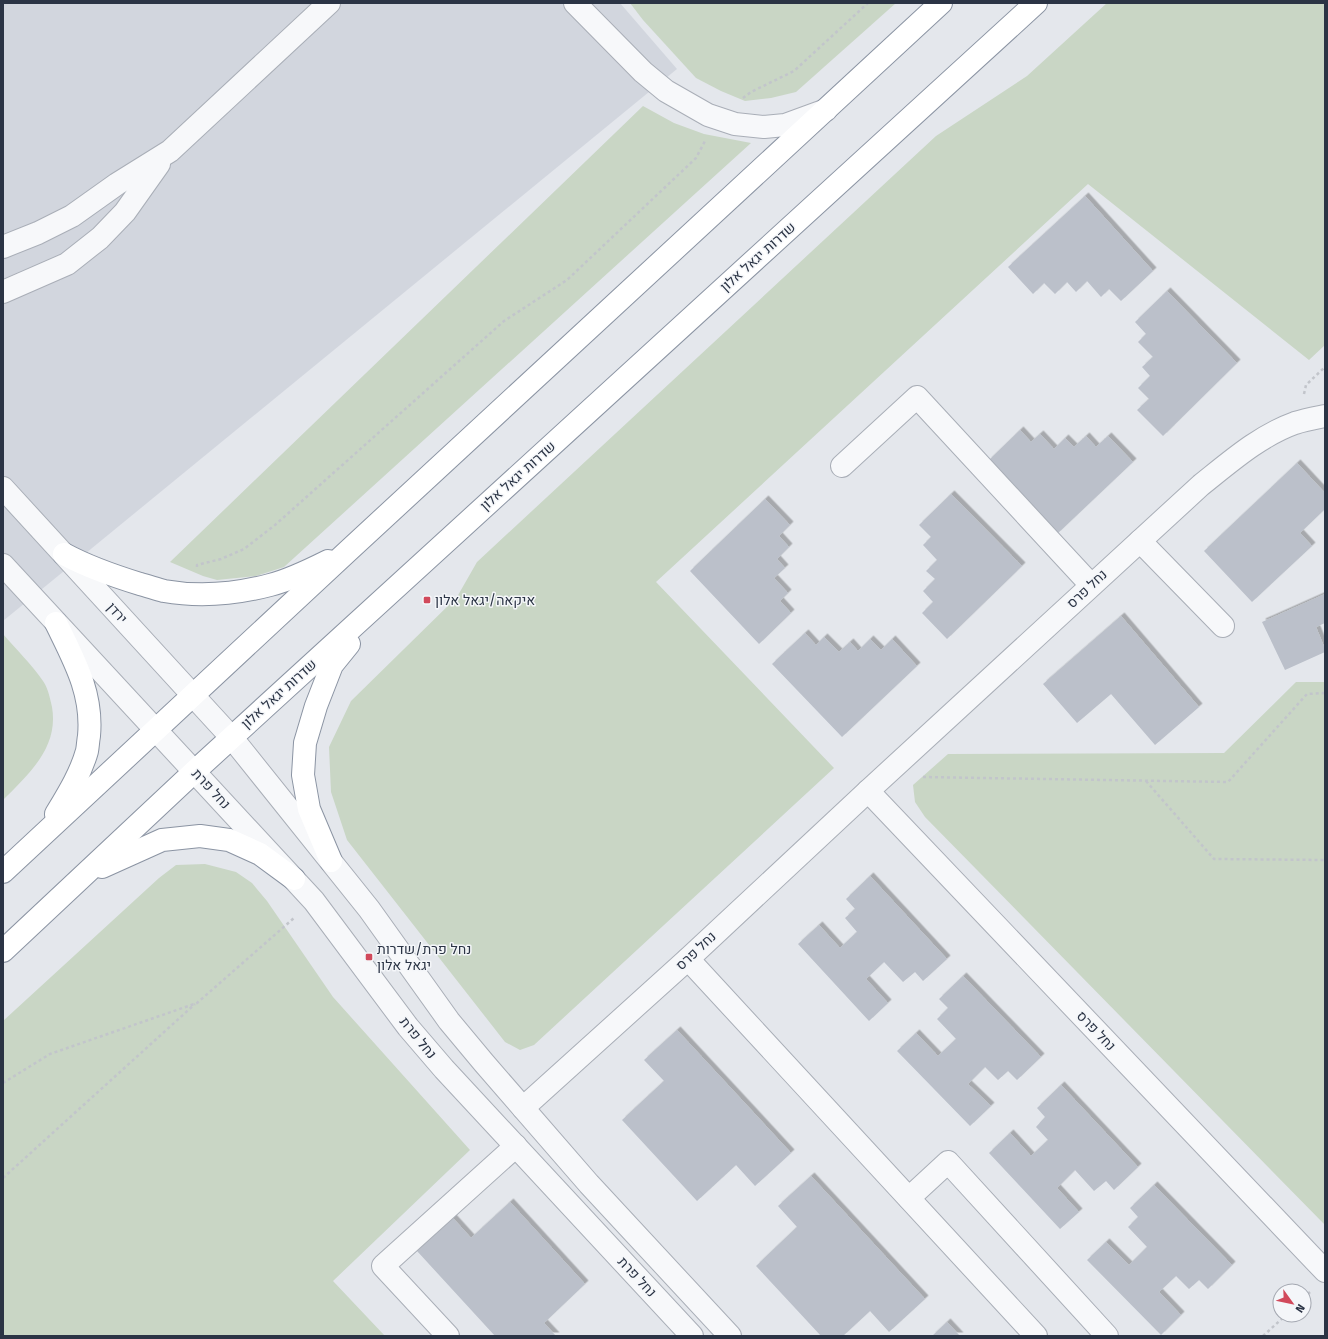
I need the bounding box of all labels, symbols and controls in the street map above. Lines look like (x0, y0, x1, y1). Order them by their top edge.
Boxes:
street label: שדרות יגאל אלון (717, 219, 799, 295)
street label: שדרות יגאל אלון (477, 438, 559, 514)
street label: נחל פרס (1063, 566, 1111, 612)
place label: איקאה/יגאל אלון (435, 592, 535, 609)
marker: איקאה/יגאל אלון (422, 595, 432, 605)
street label: ירדן (103, 599, 131, 627)
street label: שדרות יגאל אלון (238, 656, 320, 732)
street label: נחל פרת (188, 765, 234, 813)
street label: נחל פרס (672, 928, 720, 974)
place label: נחל פרת/שדרות יגאל אלון (377, 941, 471, 974)
marker: נחל פרת/שדרות יגאל אלון (364, 952, 374, 962)
street label: נחל פרס (1073, 1007, 1119, 1055)
street label: נחל פרת (396, 1014, 440, 1062)
street label: נחל פרת (614, 1253, 660, 1301)
north arrow (1272, 1283, 1312, 1323)
text: N (1293, 1302, 1307, 1315)

